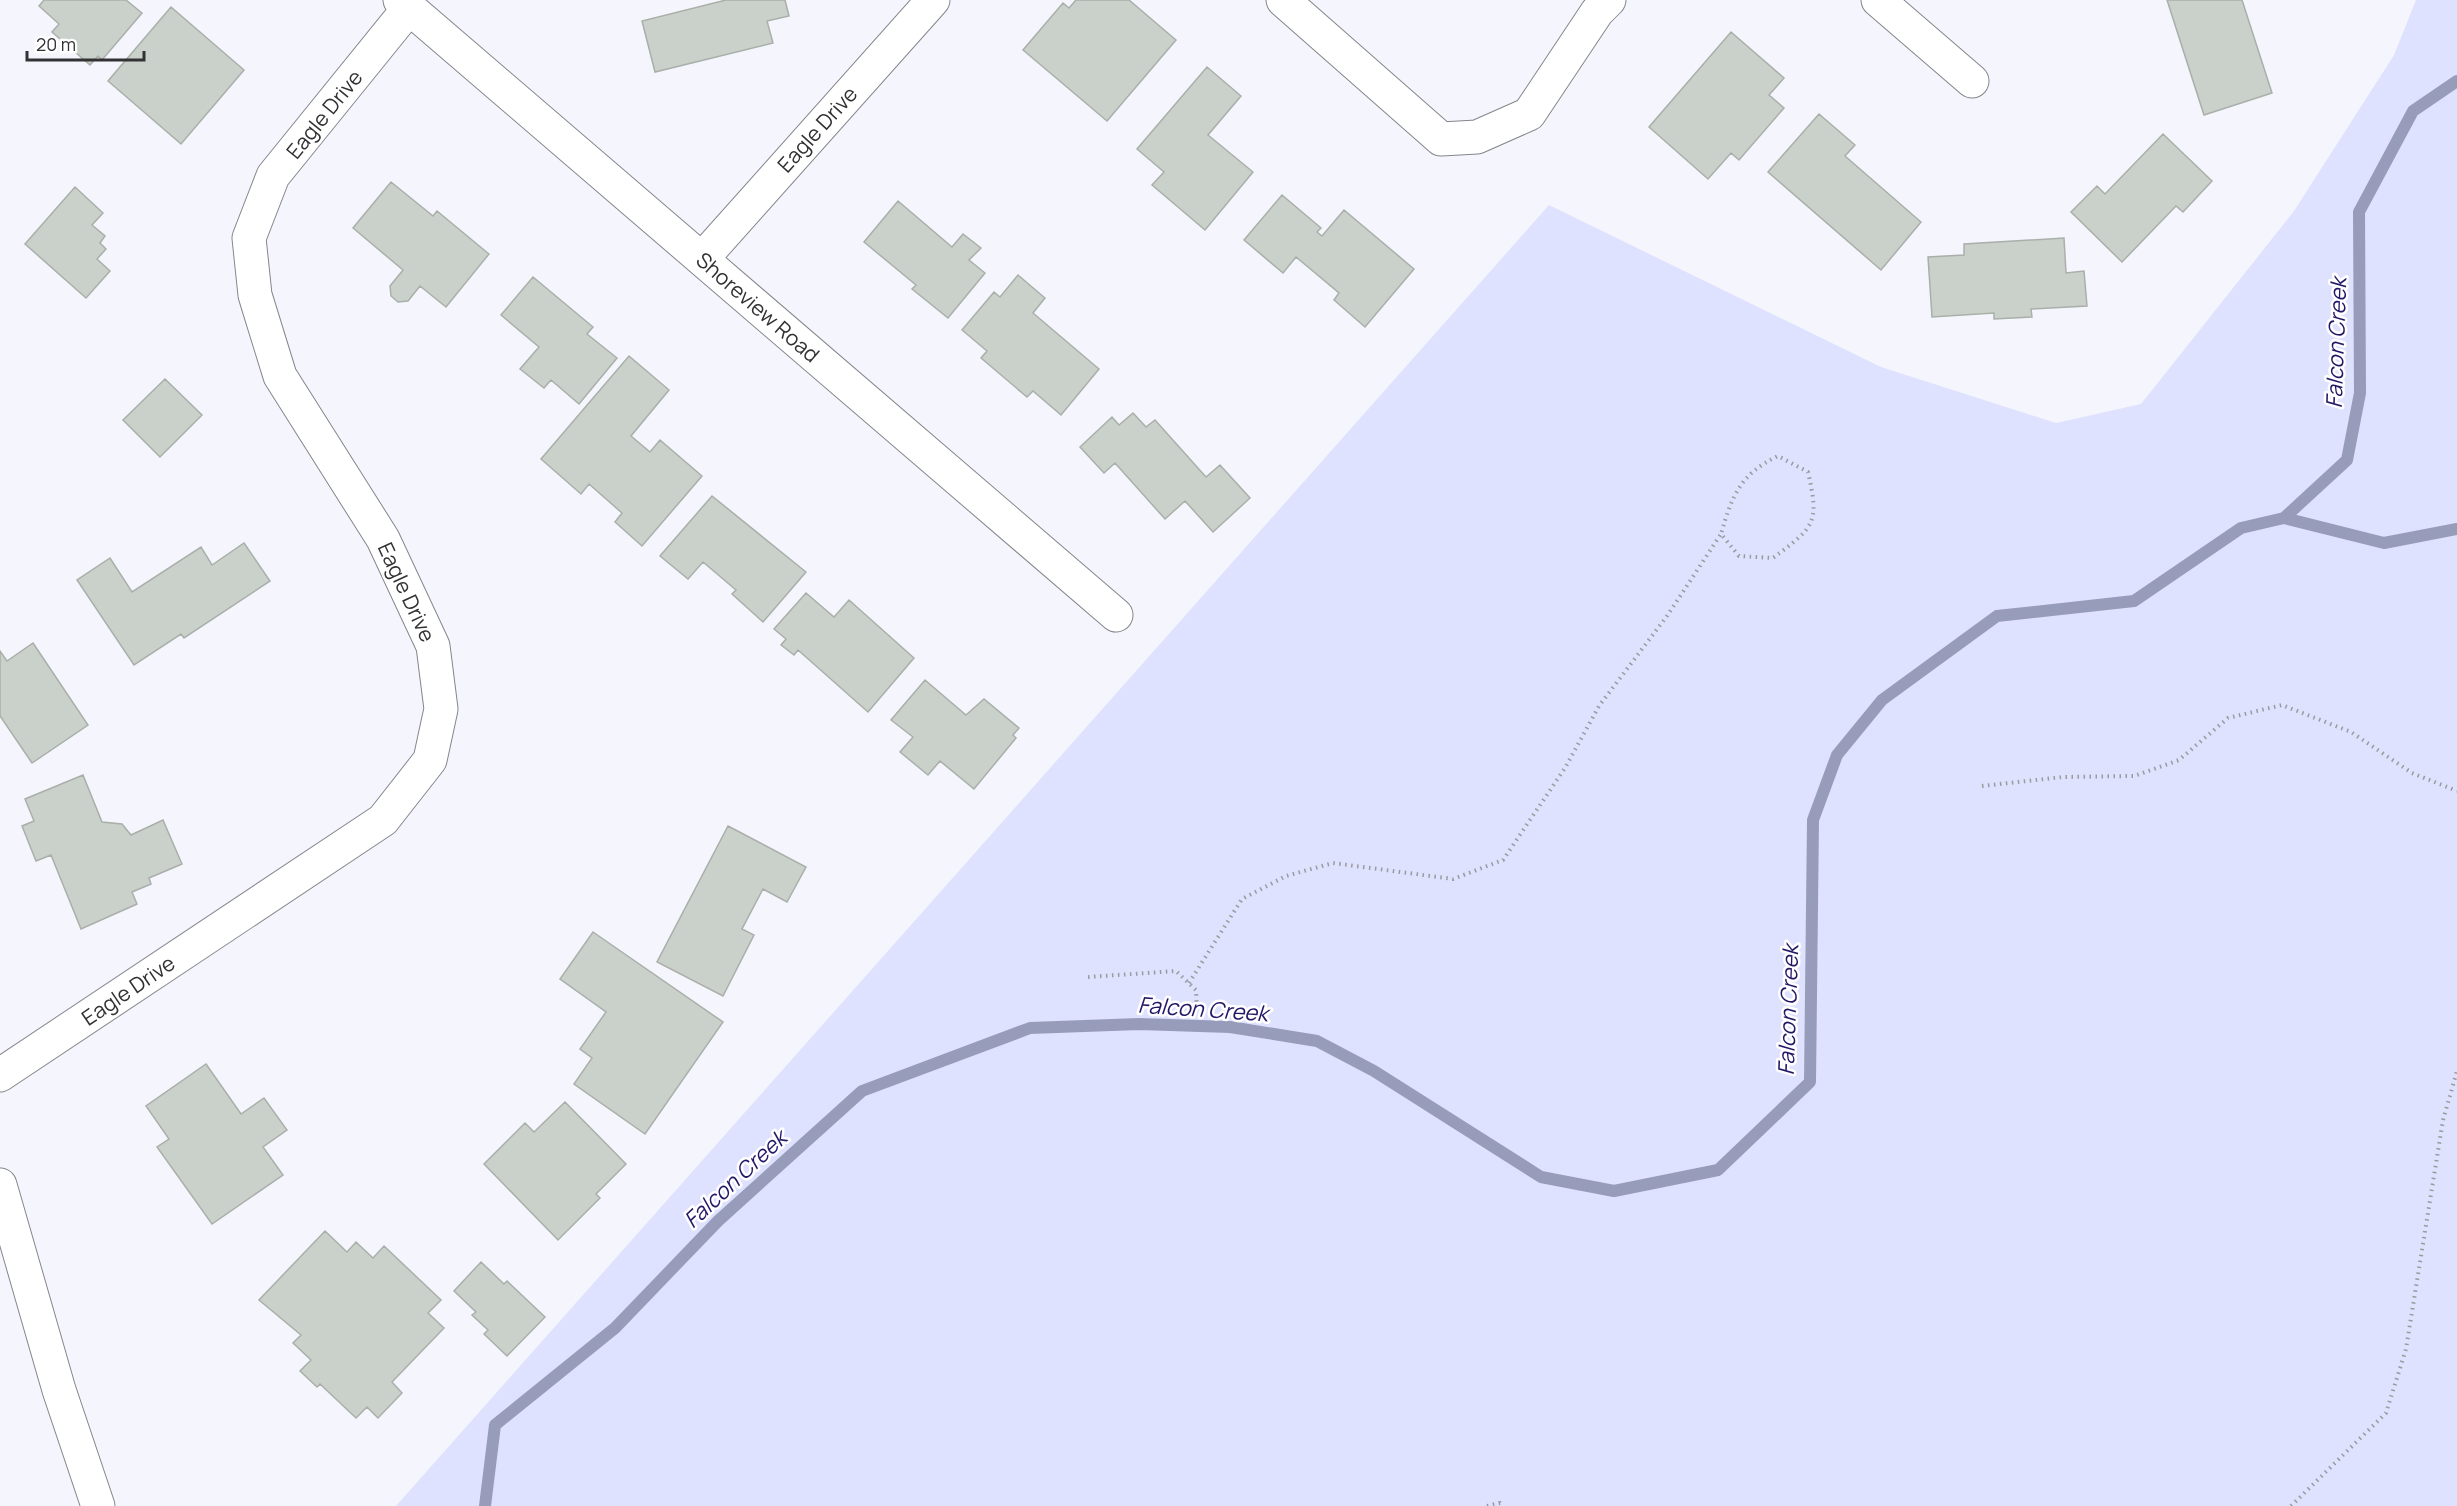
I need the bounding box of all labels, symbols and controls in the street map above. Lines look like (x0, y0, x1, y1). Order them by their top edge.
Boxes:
scale bar (27, 24, 144, 62)
text: 20 m (36, 32, 76, 56)
street label: Eagle Drive (280, 64, 368, 164)
street label: Eagle Drive (771, 80, 863, 178)
street label: Shoreview Road (690, 246, 826, 368)
water label: Falcon Creek (2319, 274, 2353, 409)
street label: Eagle Drive (372, 538, 442, 646)
water label: Falcon Creek (1771, 941, 1805, 1076)
street label: Eagle Drive (76, 949, 180, 1031)
water label: Falcon Creek (1137, 989, 1272, 1029)
water label: Falcon Creek (677, 1121, 795, 1234)

